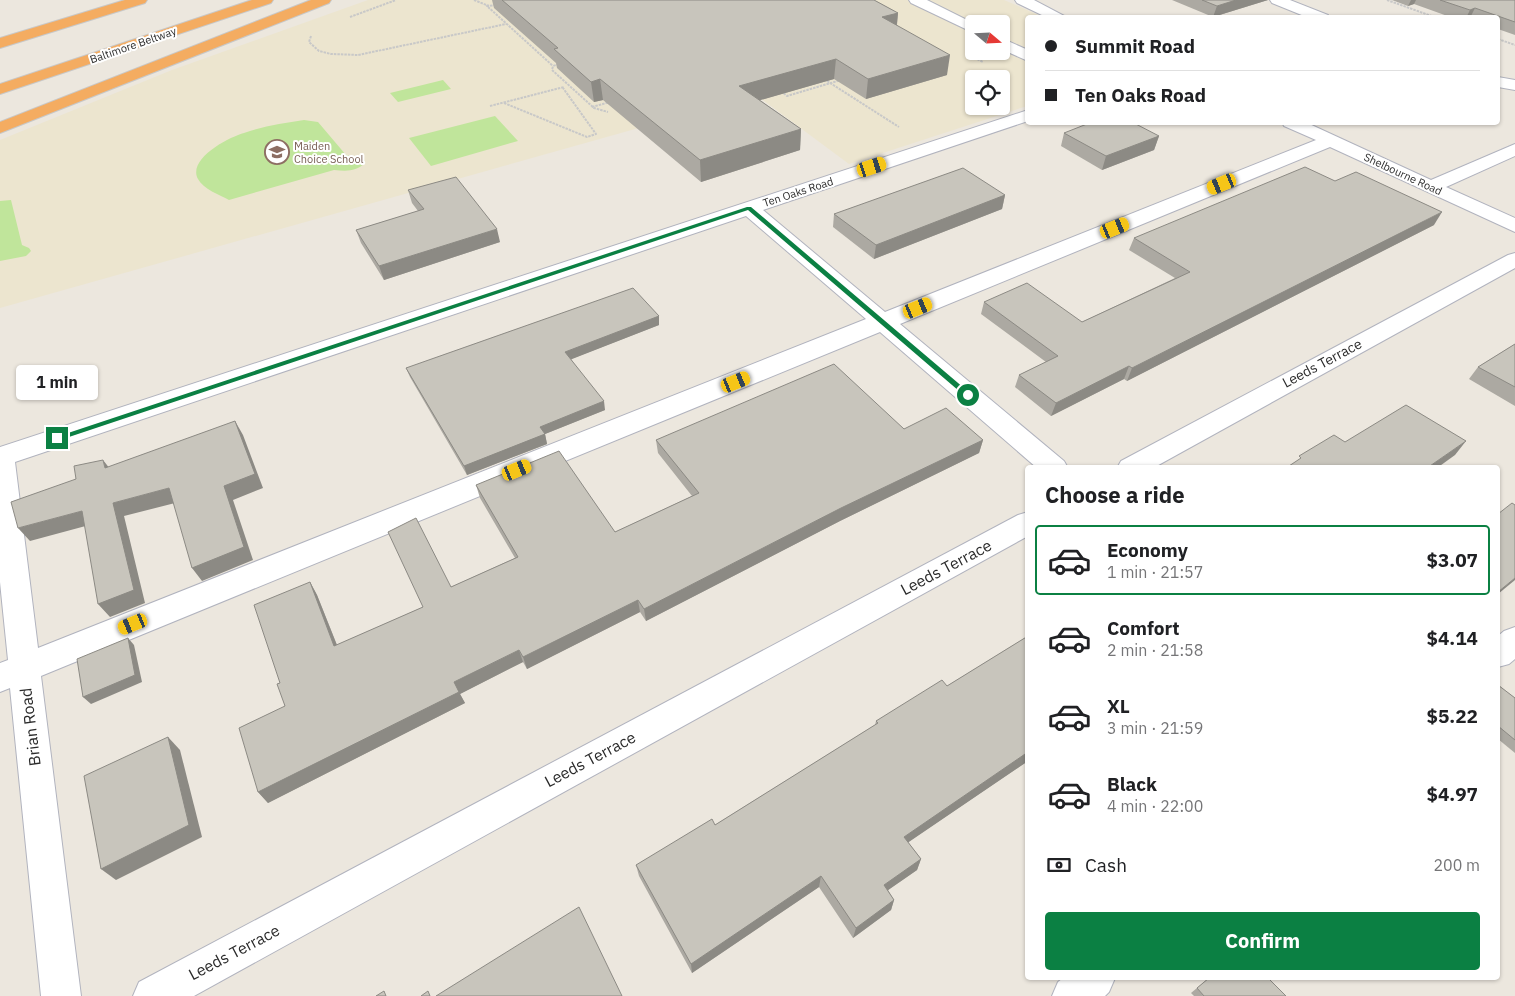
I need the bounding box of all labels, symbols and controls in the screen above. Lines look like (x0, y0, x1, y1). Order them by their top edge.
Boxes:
north arrow (965, 15, 1010, 60)
map controls (965, 15, 1010, 115)
street label: Baltimore Beltway (88, 23, 179, 66)
text: Summit Road (1075, 34, 1195, 58)
button: locate (965, 70, 1010, 115)
text: Ten Oaks Road (1075, 83, 1206, 107)
school or university icon: Maiden Choice School (264, 139, 290, 165)
place label: Maiden Choice School (294, 139, 364, 166)
street label: Shelbourne Road (1362, 150, 1444, 198)
car (855, 155, 888, 179)
car (1205, 171, 1238, 197)
street label: Ten Oaks Road (761, 174, 835, 210)
car (1098, 215, 1131, 241)
car (901, 295, 934, 321)
street label: Leeds Terrace (1279, 334, 1365, 392)
callout: 1 min (16, 366, 98, 400)
car (719, 369, 752, 395)
text: 1 min (36, 372, 78, 392)
route start (957, 384, 979, 406)
route end (46, 427, 68, 449)
car (500, 457, 533, 483)
text: Choose a ride (1045, 480, 1185, 509)
street label: Leeds Terrace (897, 535, 995, 599)
icon: car (1047, 538, 1092, 583)
text: Economy (1107, 538, 1188, 562)
text: $3.07 (1426, 548, 1478, 572)
text: 1 min · 21:57 (1107, 562, 1203, 582)
car (116, 611, 149, 637)
icon: car (1047, 616, 1092, 661)
text: Comfort (1107, 616, 1180, 640)
text: $4.14 (1426, 626, 1478, 650)
text: 2 min · 21:58 (1107, 640, 1203, 660)
street label: Brian Road (15, 687, 45, 767)
icon: car (1047, 694, 1092, 739)
text: XL (1107, 694, 1130, 718)
text: $5.22 (1426, 704, 1478, 728)
text: 3 min · 21:59 (1107, 718, 1203, 738)
street label: Leeds Terrace (541, 727, 639, 791)
icon: car (1047, 772, 1092, 817)
text: Black (1107, 772, 1157, 796)
text: $4.97 (1426, 782, 1478, 806)
text: 4 min · 22:00 (1107, 796, 1203, 816)
icon: cash (1045, 851, 1073, 879)
text: Cash (1085, 853, 1127, 877)
text: 200 m (1433, 855, 1480, 875)
button: Confirm (1045, 912, 1480, 970)
street label: Leeds Terrace (185, 920, 283, 984)

